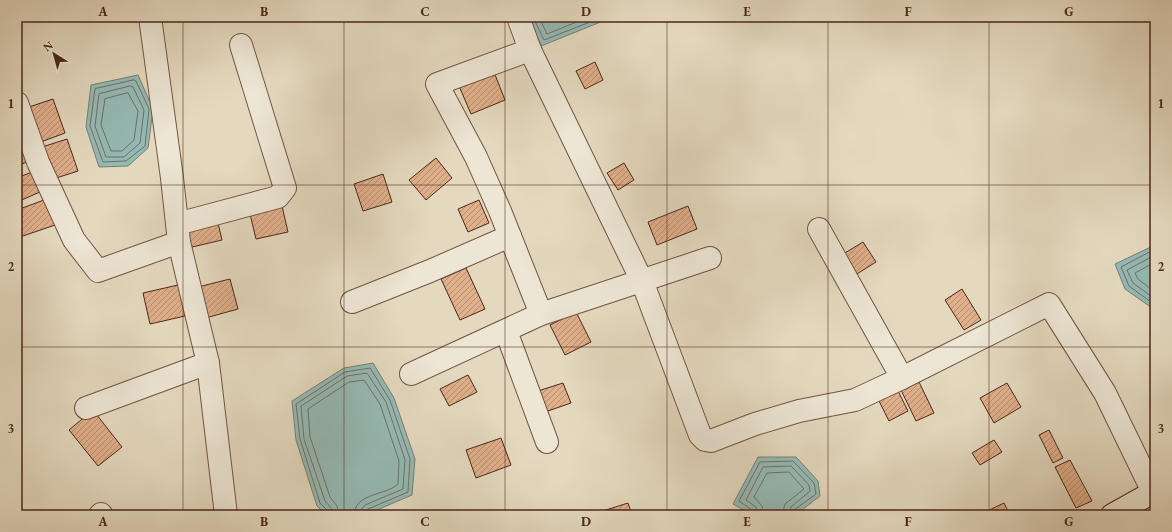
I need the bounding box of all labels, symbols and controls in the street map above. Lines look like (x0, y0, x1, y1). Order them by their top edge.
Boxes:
text: A (97, 3, 108, 20)
text: B (260, 3, 268, 20)
text: C (420, 3, 430, 20)
text: D (581, 3, 591, 20)
text: E (743, 3, 751, 20)
text: F (904, 3, 912, 20)
text: G (1064, 3, 1074, 20)
north arrow (34, 34, 74, 74)
text: N (40, 38, 56, 54)
text: 1 (8, 95, 15, 112)
text: 1 (1158, 95, 1165, 112)
text: 2 (8, 258, 15, 275)
text: 2 (1158, 258, 1165, 275)
text: 3 (8, 420, 15, 437)
text: 3 (1158, 420, 1165, 437)
text: A (97, 513, 108, 530)
text: B (260, 513, 268, 530)
text: C (420, 513, 430, 530)
text: D (581, 513, 591, 530)
text: E (743, 513, 751, 530)
text: F (904, 513, 912, 530)
text: G (1064, 513, 1074, 530)

